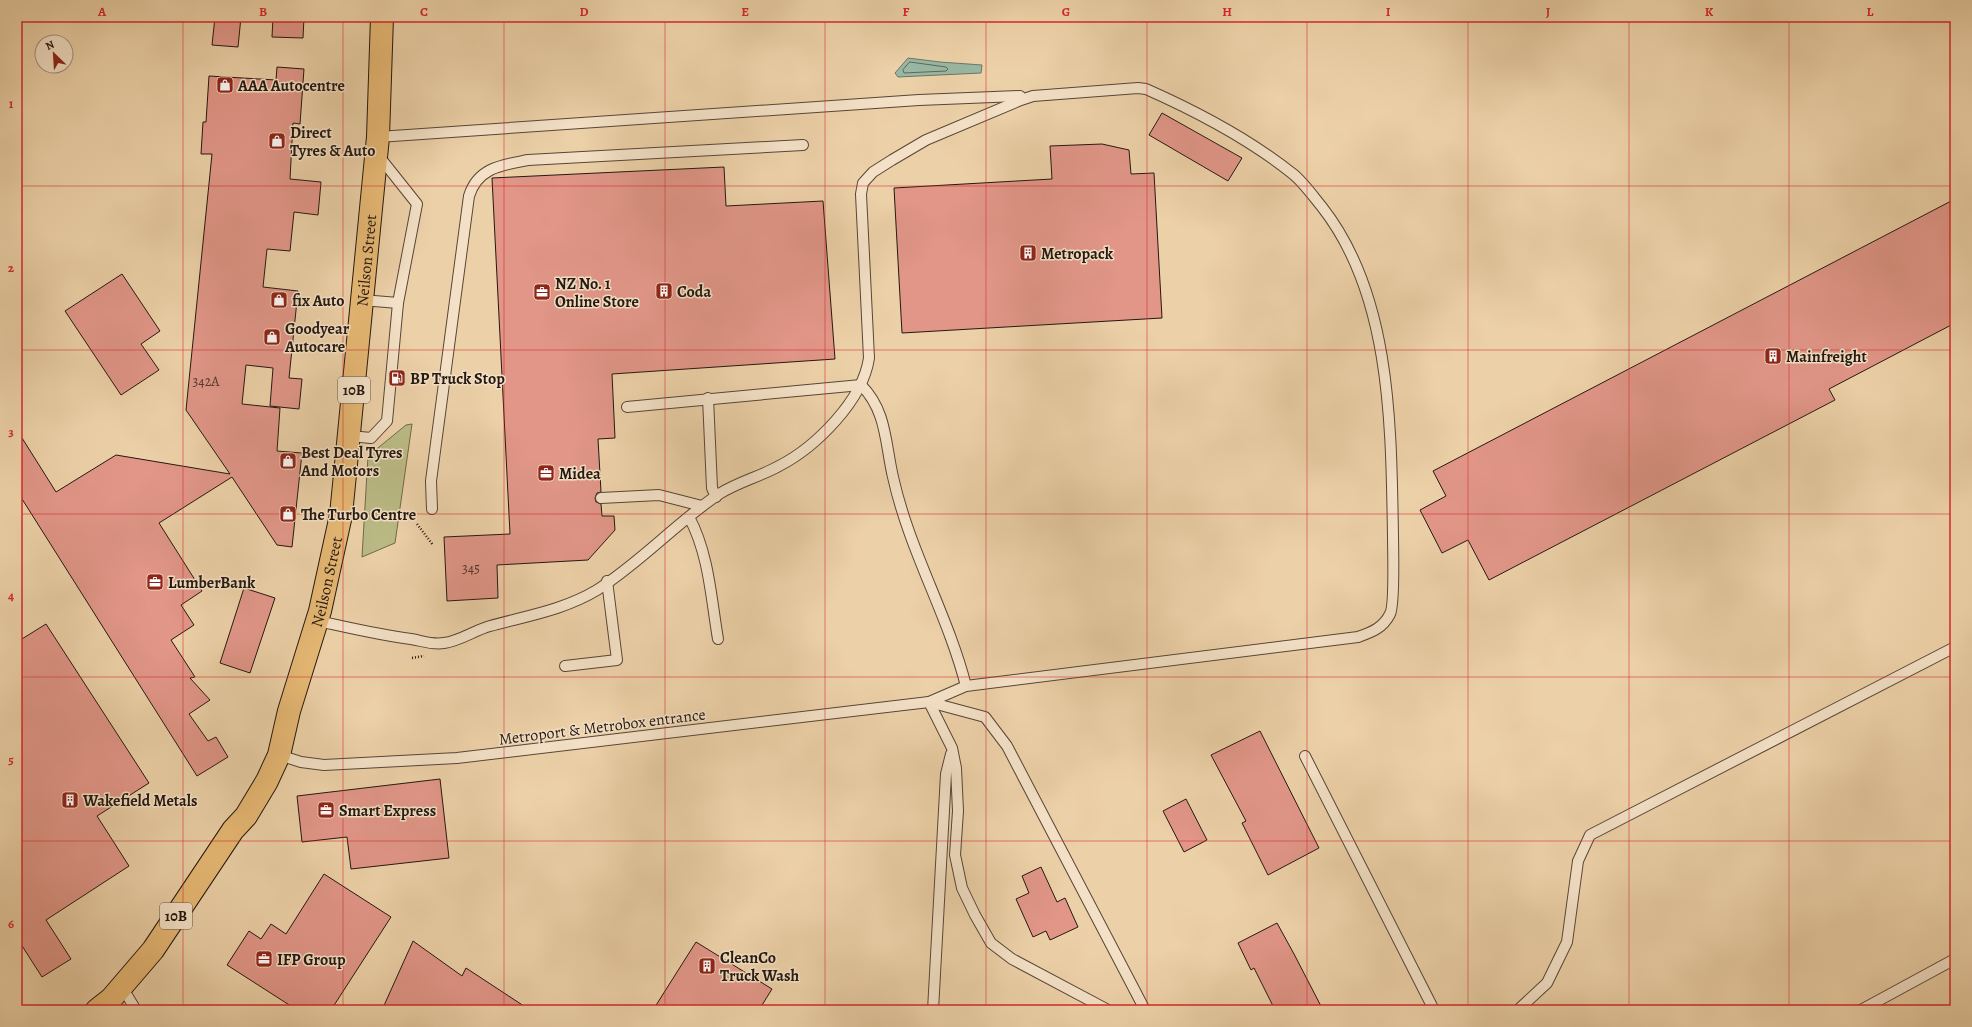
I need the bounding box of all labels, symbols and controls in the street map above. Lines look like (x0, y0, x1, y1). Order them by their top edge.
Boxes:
text: A (97, 3, 107, 20)
text: B (259, 3, 267, 20)
text: C (420, 3, 428, 20)
text: D (579, 3, 589, 20)
text: E (741, 3, 749, 20)
text: F (903, 3, 910, 20)
text: G (1062, 3, 1070, 20)
text: H (1222, 3, 1232, 20)
text: I (1386, 3, 1391, 20)
text: J (1546, 3, 1550, 20)
text: K (1705, 3, 1714, 20)
text: L (1867, 3, 1874, 20)
north arrow (34, 34, 74, 74)
text: N (43, 37, 57, 54)
shop icon: AAA Autocentre (215, 75, 235, 95)
place label: AAA Autocentre (237, 75, 345, 97)
text: 1 (9, 95, 14, 112)
place label: Direct Tyres & Auto (290, 122, 376, 162)
shop icon: Direct Tyres & Auto (267, 131, 287, 151)
street label: Neilson Street (351, 213, 382, 308)
building icon: Metropack (1018, 243, 1038, 263)
place label: Metropack (1041, 243, 1114, 265)
text: 2 (8, 259, 15, 276)
place label: NZ No. 1 Online Store (555, 273, 639, 313)
building icon: Coda (654, 281, 674, 301)
place label: Coda (677, 281, 711, 303)
office icon: NZ No. 1 Online Store (532, 282, 552, 302)
shop icon: fix Auto (269, 290, 289, 310)
place label: fix Auto (292, 290, 345, 312)
place label: Goodyear Autocare (284, 318, 350, 358)
shop icon: Goodyear Autocare (262, 327, 282, 347)
building icon: Mainfreight (1763, 346, 1783, 366)
place label: Mainfreight (1786, 346, 1867, 368)
fuel station icon: BP Truck Stop (387, 368, 407, 388)
place label: BP Truck Stop (410, 368, 505, 390)
house number: 342A (193, 372, 220, 391)
road number: 10B (338, 377, 370, 403)
text: 3 (8, 423, 14, 440)
place label: Best Deal Tyres And Motors (300, 442, 403, 482)
shop icon: Best Deal Tyres And Motors (278, 451, 298, 471)
office icon: Midea (536, 463, 556, 483)
place label: Midea (559, 463, 601, 485)
shop icon: The Turbo Centre (278, 504, 298, 524)
place label: The Turbo Centre (301, 504, 416, 526)
street label: Neilson Street (306, 534, 348, 630)
house number: 345 (462, 559, 480, 578)
office icon: LumberBank (145, 572, 165, 592)
place label: LumberBank (168, 572, 256, 594)
text: 4 (8, 587, 14, 604)
street label: Metroport & Metrobox entrance (497, 703, 707, 751)
text: 5 (8, 751, 14, 768)
building icon: Wakefield Metals (60, 790, 80, 810)
place label: Wakefield Metals (82, 790, 198, 812)
office icon: Smart Express (316, 800, 336, 820)
place label: Smart Express (339, 800, 436, 822)
road number: 10B (160, 903, 192, 929)
text: 6 (8, 915, 14, 932)
place label: CleanCo Truck Wash (720, 947, 800, 987)
office icon: IFP Group (254, 949, 274, 969)
place label: IFP Group (277, 949, 346, 971)
building icon: CleanCo Truck Wash (697, 956, 717, 976)

